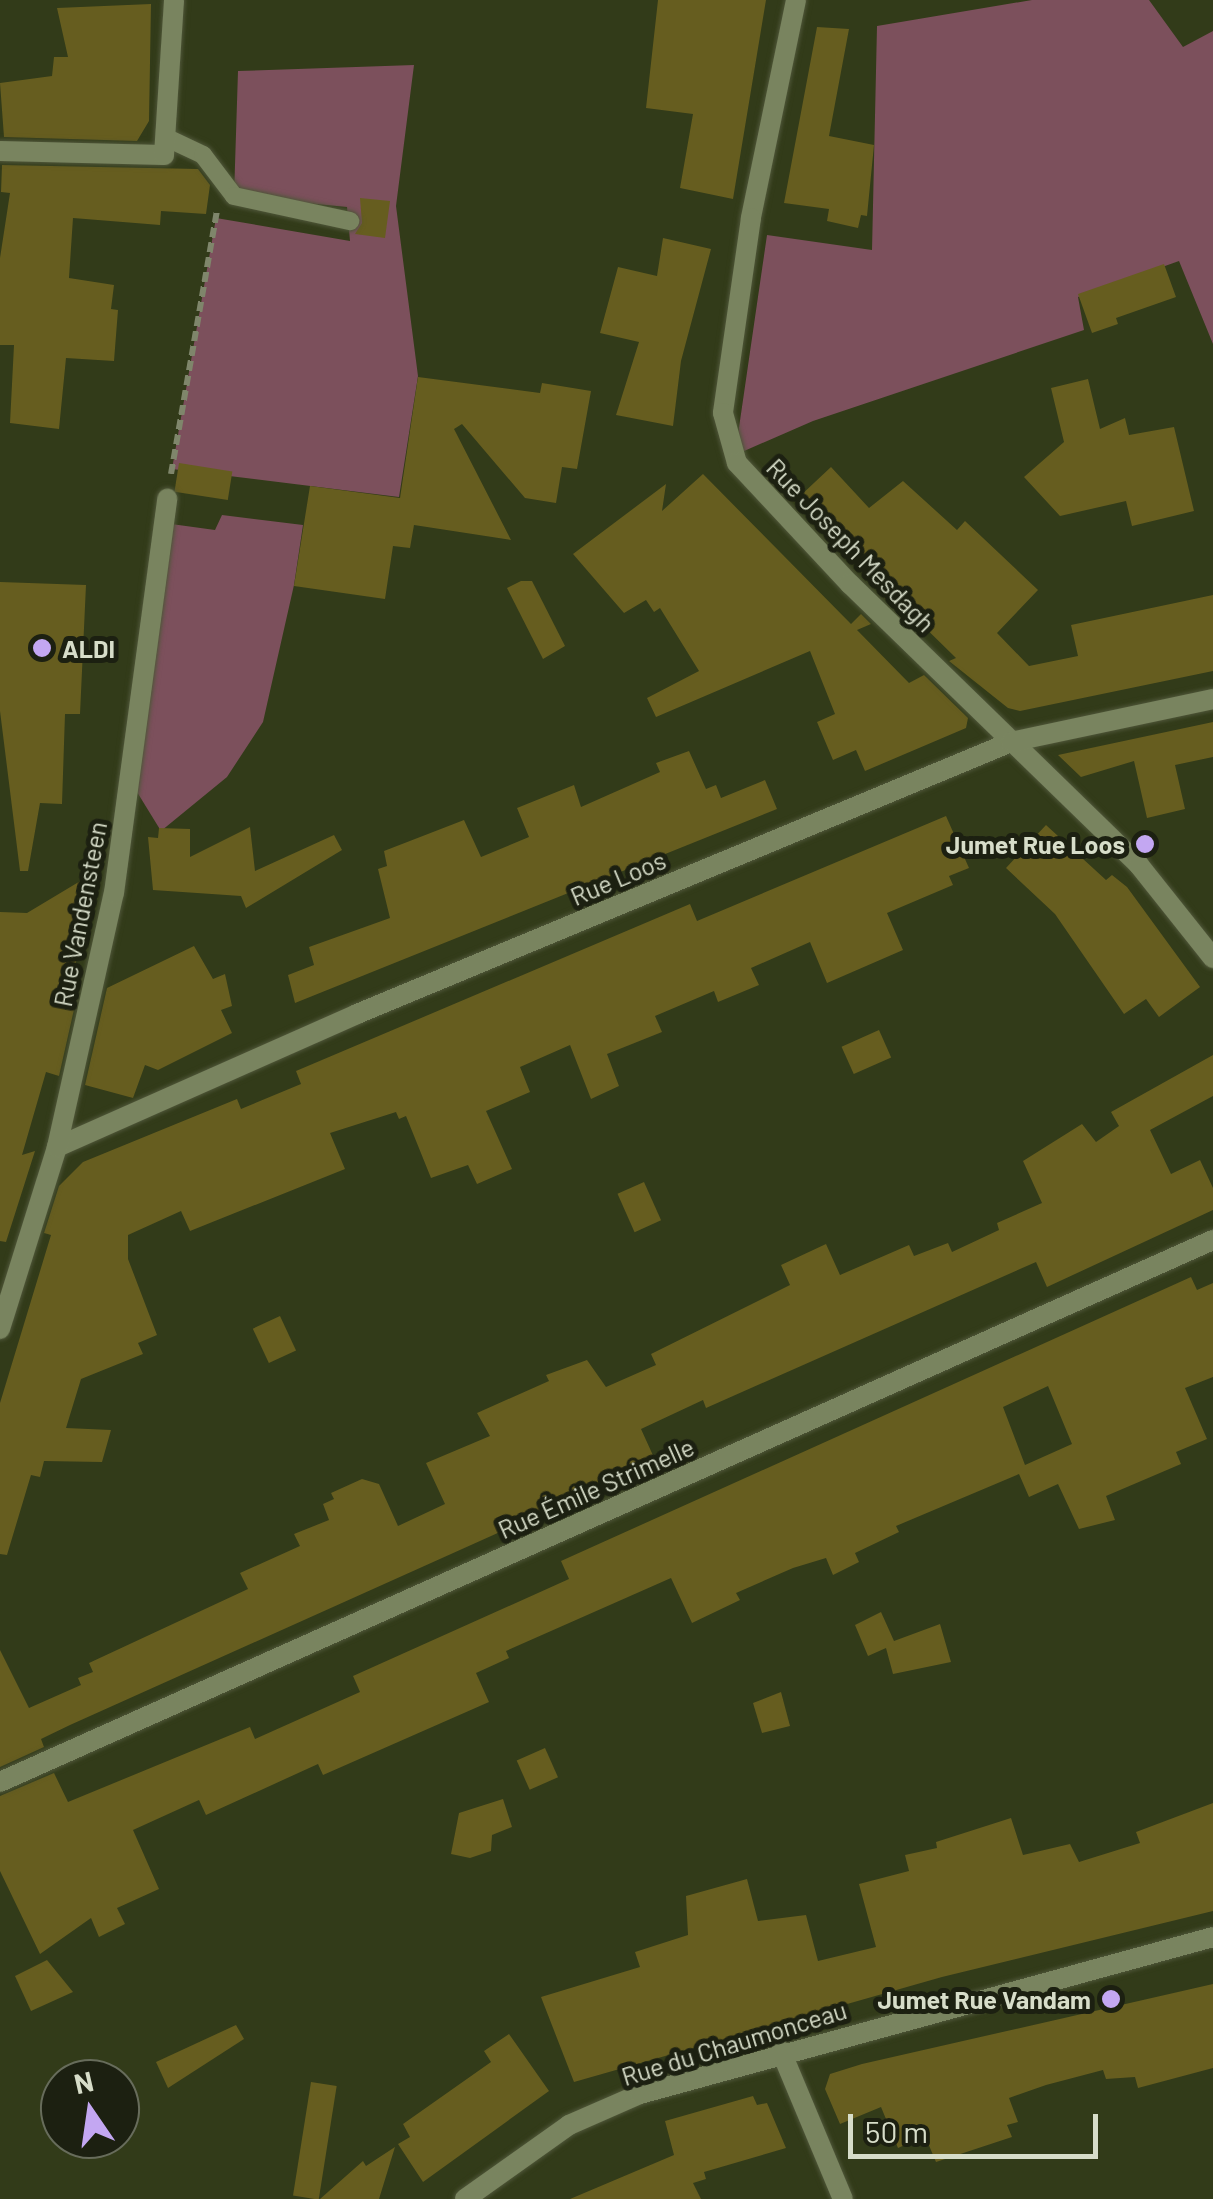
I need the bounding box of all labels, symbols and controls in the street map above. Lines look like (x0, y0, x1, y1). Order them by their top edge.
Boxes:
street label: Rue Joseph Mesdagh (761, 452, 941, 638)
place label: ALDI (62, 633, 115, 663)
marker: ALDI (31, 637, 53, 659)
street label: Rue Vandensteen (47, 819, 113, 1009)
place label: Jumet Rue Loos (946, 829, 1125, 859)
marker: Jumet Rue Loos (1134, 833, 1156, 855)
street label: Rue Loos (566, 845, 670, 911)
street label: Rue Émile Strimelle (493, 1431, 699, 1545)
place label: Jumet Rue Vandam (877, 1984, 1091, 2014)
marker: Jumet Rue Vandam (1100, 1988, 1122, 2010)
street label: Rue du Chaumonceau (618, 1995, 850, 2091)
north arrow (40, 2059, 140, 2159)
text: N (71, 2063, 97, 2100)
scale bar (853, 2094, 1103, 2156)
text: 50 m (865, 2113, 928, 2149)

